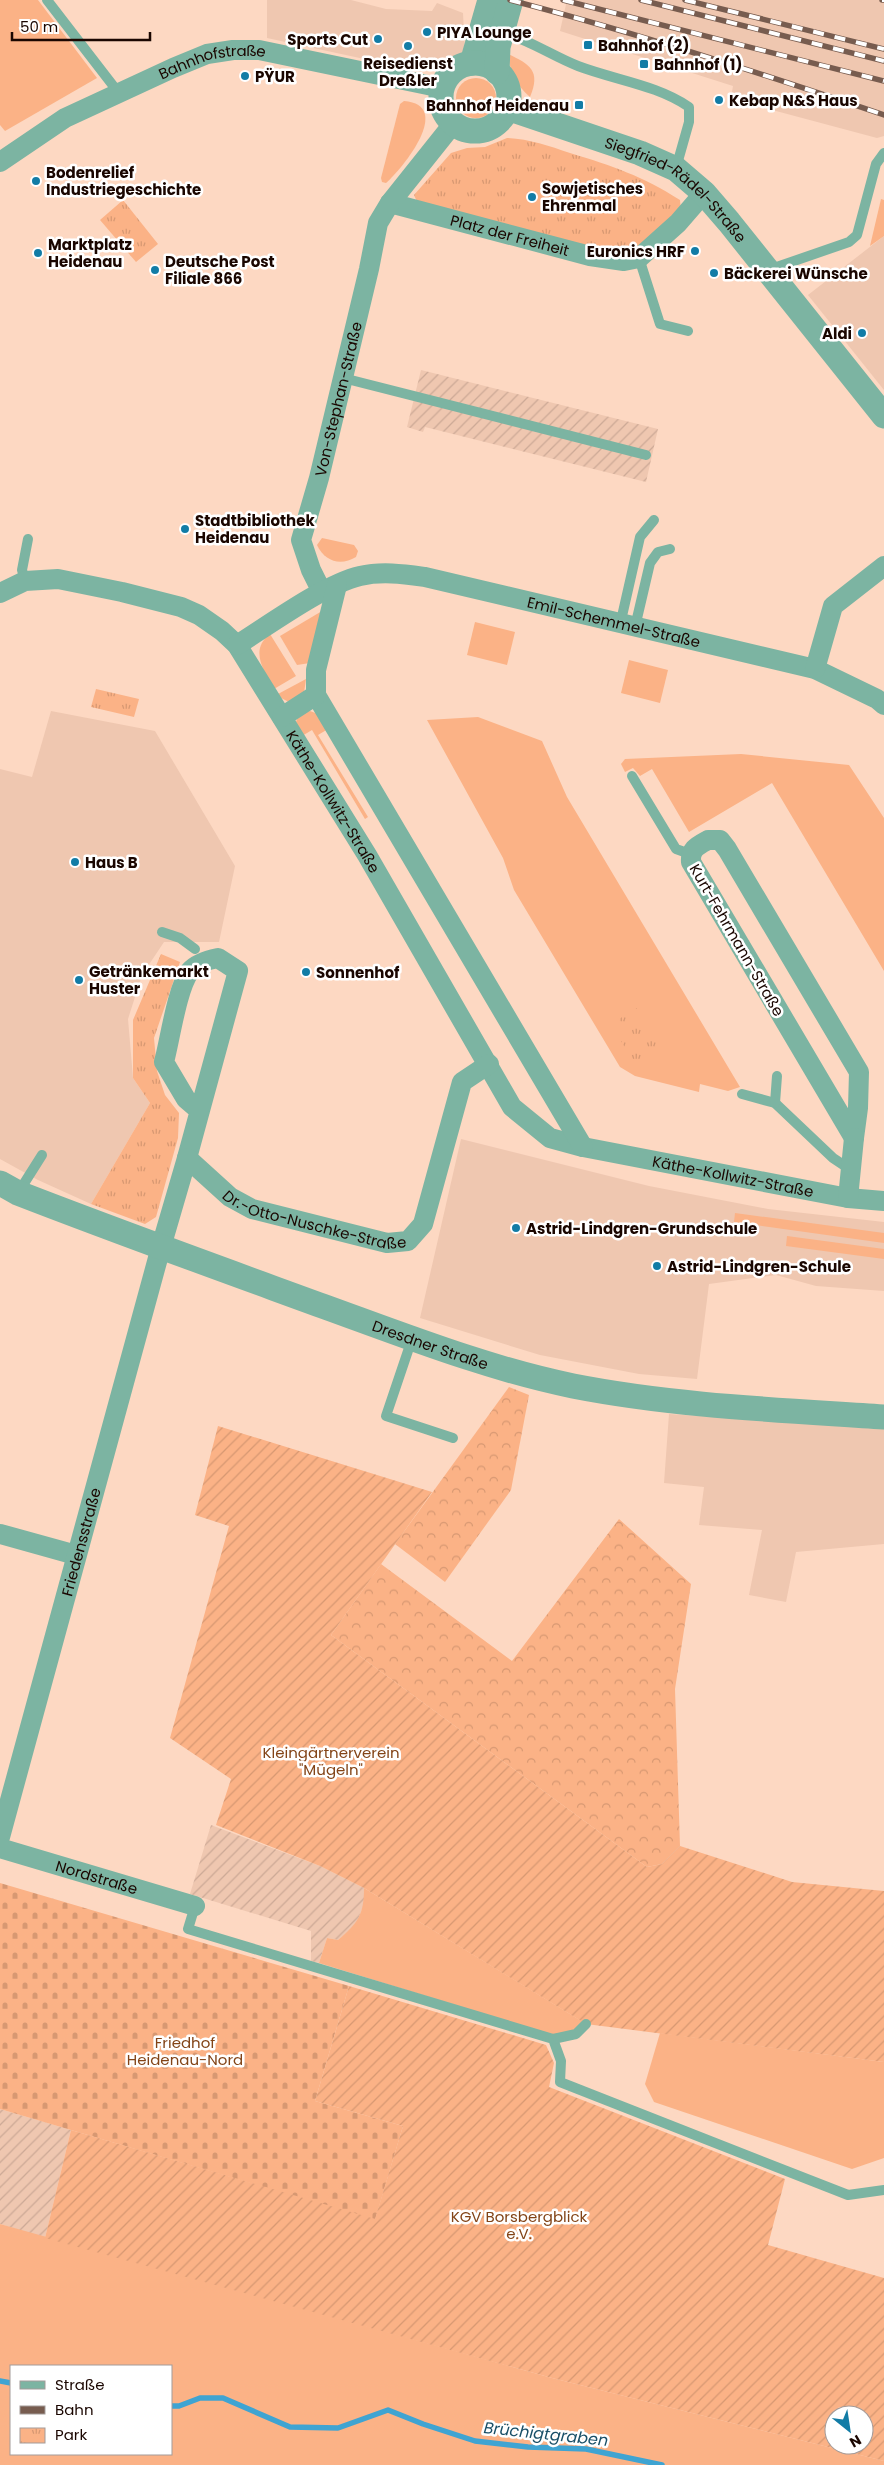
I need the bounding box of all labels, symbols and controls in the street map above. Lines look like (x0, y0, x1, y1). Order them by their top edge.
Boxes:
scale bar (12, 10, 150, 42)
text: 50 m (20, 16, 58, 37)
place label: PIYA Lounge (437, 22, 531, 43)
marker: PIYA Lounge (421, 26, 433, 38)
place label: Sports Cut (287, 29, 368, 50)
marker: Sports Cut (372, 33, 384, 45)
place label: Bahnhof (2) (598, 35, 689, 56)
street label: Bahnhofstraße (155, 39, 268, 84)
marker: Bahnhof (2) (582, 39, 594, 51)
marker: Reisedienst Dreßler (402, 40, 414, 52)
place label: Reisedienst Dreßler (363, 53, 453, 91)
place label: Bahnhof (1) (654, 54, 743, 75)
marker: Bahnhof (1) (638, 58, 650, 70)
place label: PŸUR (255, 66, 295, 87)
marker: PŸUR (239, 70, 251, 82)
place label: Kebap N&S Haus (729, 90, 858, 111)
marker: Kebap N&S Haus (713, 94, 725, 106)
place label: Bahnhof Heidenau (426, 95, 569, 116)
marker: Bahnhof Heidenau (573, 99, 585, 111)
street label: Siegfried-Rädel-Straße (602, 131, 752, 247)
place label: Bodenrelief Industriegeschichte (46, 162, 201, 200)
marker: Bodenrelief Industriegeschichte (30, 175, 42, 187)
place label: Sowjetisches Ehrenmal (542, 178, 643, 216)
marker: Sowjetisches Ehrenmal (526, 191, 538, 203)
street label: Platz der Freiheit (448, 209, 572, 261)
place label: Marktplatz Heidenau (48, 234, 132, 272)
place label: Euronics HRF (587, 241, 685, 262)
marker: Euronics HRF (689, 245, 701, 257)
marker: Marktplatz Heidenau (32, 247, 44, 259)
place label: Deutsche Post Filiale 866 (165, 251, 275, 289)
place label: Bäckerei Wünsche (724, 263, 868, 284)
marker: Deutsche Post Filiale 866 (149, 264, 161, 276)
marker: Bäckerei Wünsche (708, 267, 720, 279)
street label: Von-Stephan-Straße (309, 319, 367, 479)
place label: Aldi (822, 323, 852, 344)
marker: Aldi (856, 327, 868, 339)
place label: Stadtbibliothek Heidenau (195, 510, 315, 548)
marker: Stadtbibliothek Heidenau (179, 523, 191, 535)
street label: Emil-Schemmel-Straße (525, 591, 703, 652)
street label: Käthe-Kollwitz-Straße (282, 726, 385, 877)
place label: Haus B (85, 852, 138, 873)
marker: Haus B (69, 856, 81, 868)
street label: Kurt-Fehrmann-Straße (685, 860, 789, 1020)
place label: Getränkemarkt Huster (89, 961, 209, 999)
place label: Sonnenhof (316, 962, 400, 983)
marker: Sonnenhof (300, 966, 312, 978)
marker: Getränkemarkt Huster (73, 974, 85, 986)
street label: Käthe-Kollwitz-Straße (651, 1150, 816, 1202)
street label: Dr.-Otto-Nuschke-Straße (218, 1185, 407, 1253)
place label: Astrid-Lindgren-Grundschule (526, 1218, 757, 1239)
marker: Astrid-Lindgren-Grundschule (510, 1222, 522, 1234)
place label: Astrid-Lindgren-Schule (667, 1256, 851, 1277)
marker: Astrid-Lindgren-Schule (651, 1260, 663, 1272)
street label: Dresdner Straße (369, 1315, 491, 1374)
street label: Friedensstraße (56, 1485, 105, 1598)
park label: Kleingärtnerverein "Mügeln" (263, 1742, 400, 1780)
street label: Nordstraße (53, 1855, 140, 1899)
park label: Friedhof Heidenau-Nord (127, 2032, 243, 2070)
park label: KGV Borsbergblick e.V. (451, 2206, 588, 2244)
legend (10, 2365, 172, 2455)
text: Straße (55, 2374, 105, 2395)
text: Bahn (55, 2399, 94, 2420)
north arrow (824, 2405, 874, 2455)
water label: Brüchigtgraben (483, 2416, 609, 2452)
text: Park (55, 2424, 87, 2445)
text: N (846, 2430, 865, 2453)

